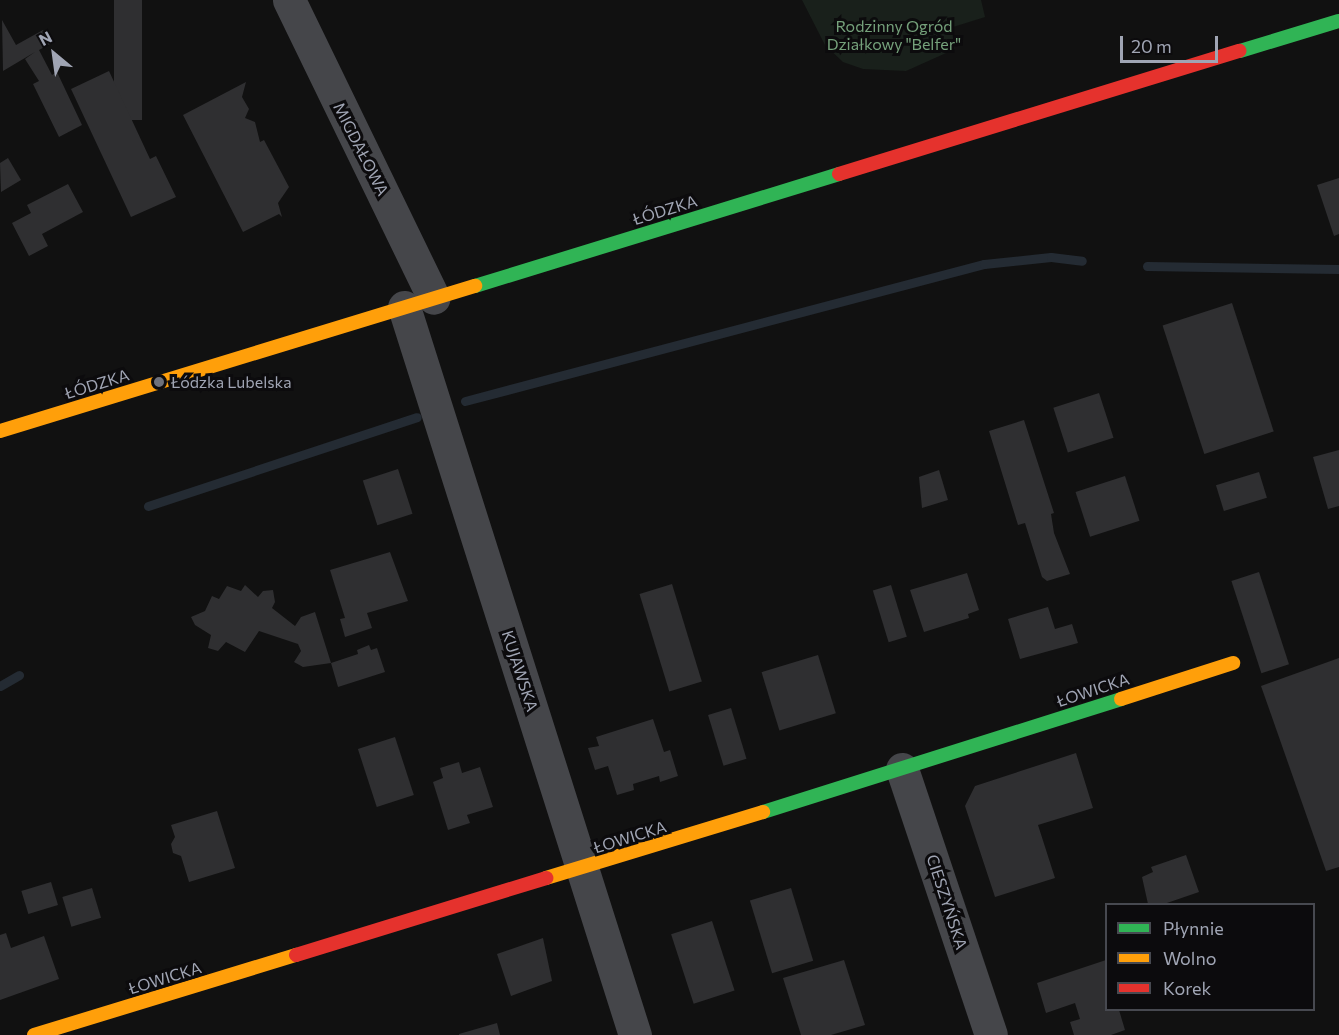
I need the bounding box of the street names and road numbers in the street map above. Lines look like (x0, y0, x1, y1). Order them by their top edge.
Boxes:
street label: MIGDAŁOWA (329, 99, 393, 199)
street label: ŁÓDZKA (631, 191, 699, 229)
street label: ŁÓDZKA (63, 365, 131, 403)
street label: KUJAWSKA (498, 628, 542, 714)
street label: ŁOWICKA (1054, 669, 1132, 711)
street label: ŁOWICKA (591, 817, 669, 857)
street label: CIESZYŃSKA (923, 852, 971, 952)
street label: ŁOWICKA (126, 958, 204, 998)

